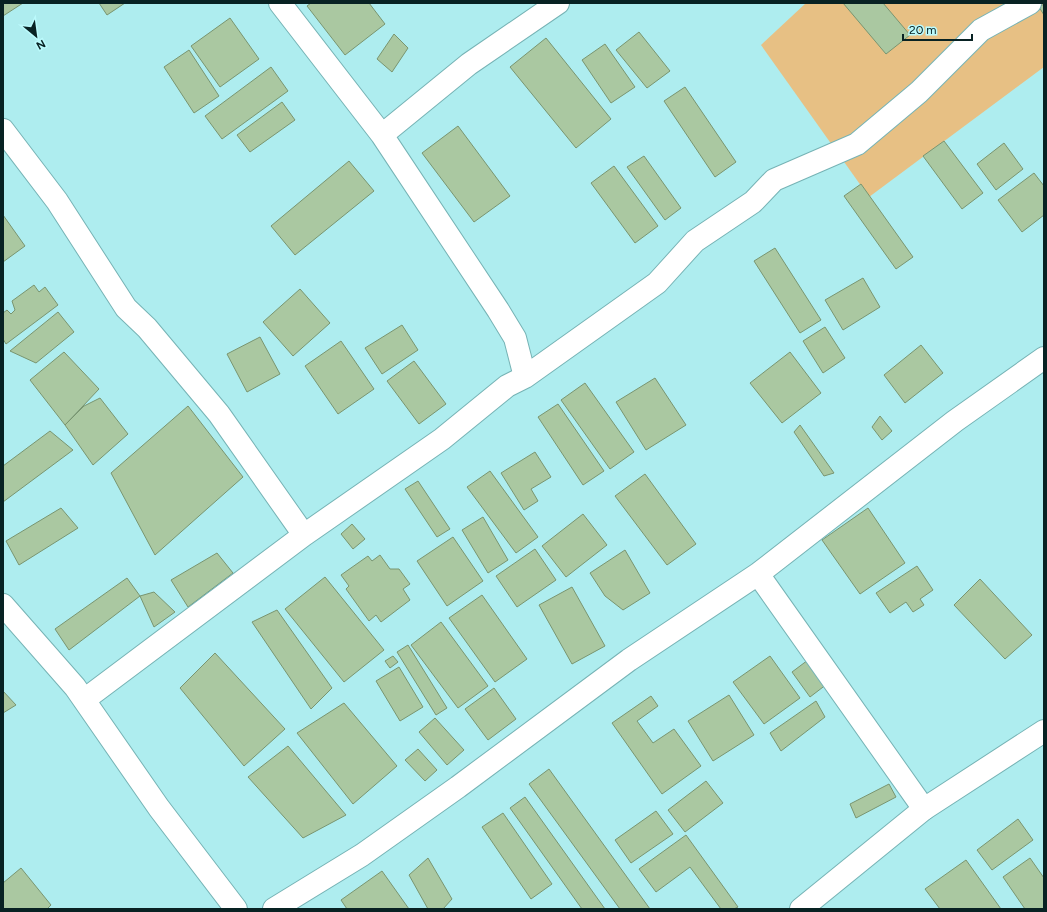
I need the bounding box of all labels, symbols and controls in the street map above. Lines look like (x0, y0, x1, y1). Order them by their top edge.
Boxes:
north arrow (16, 16, 56, 56)
scale bar (903, 16, 972, 42)
text: 20 m (909, 23, 937, 37)
text: N (34, 37, 47, 52)

